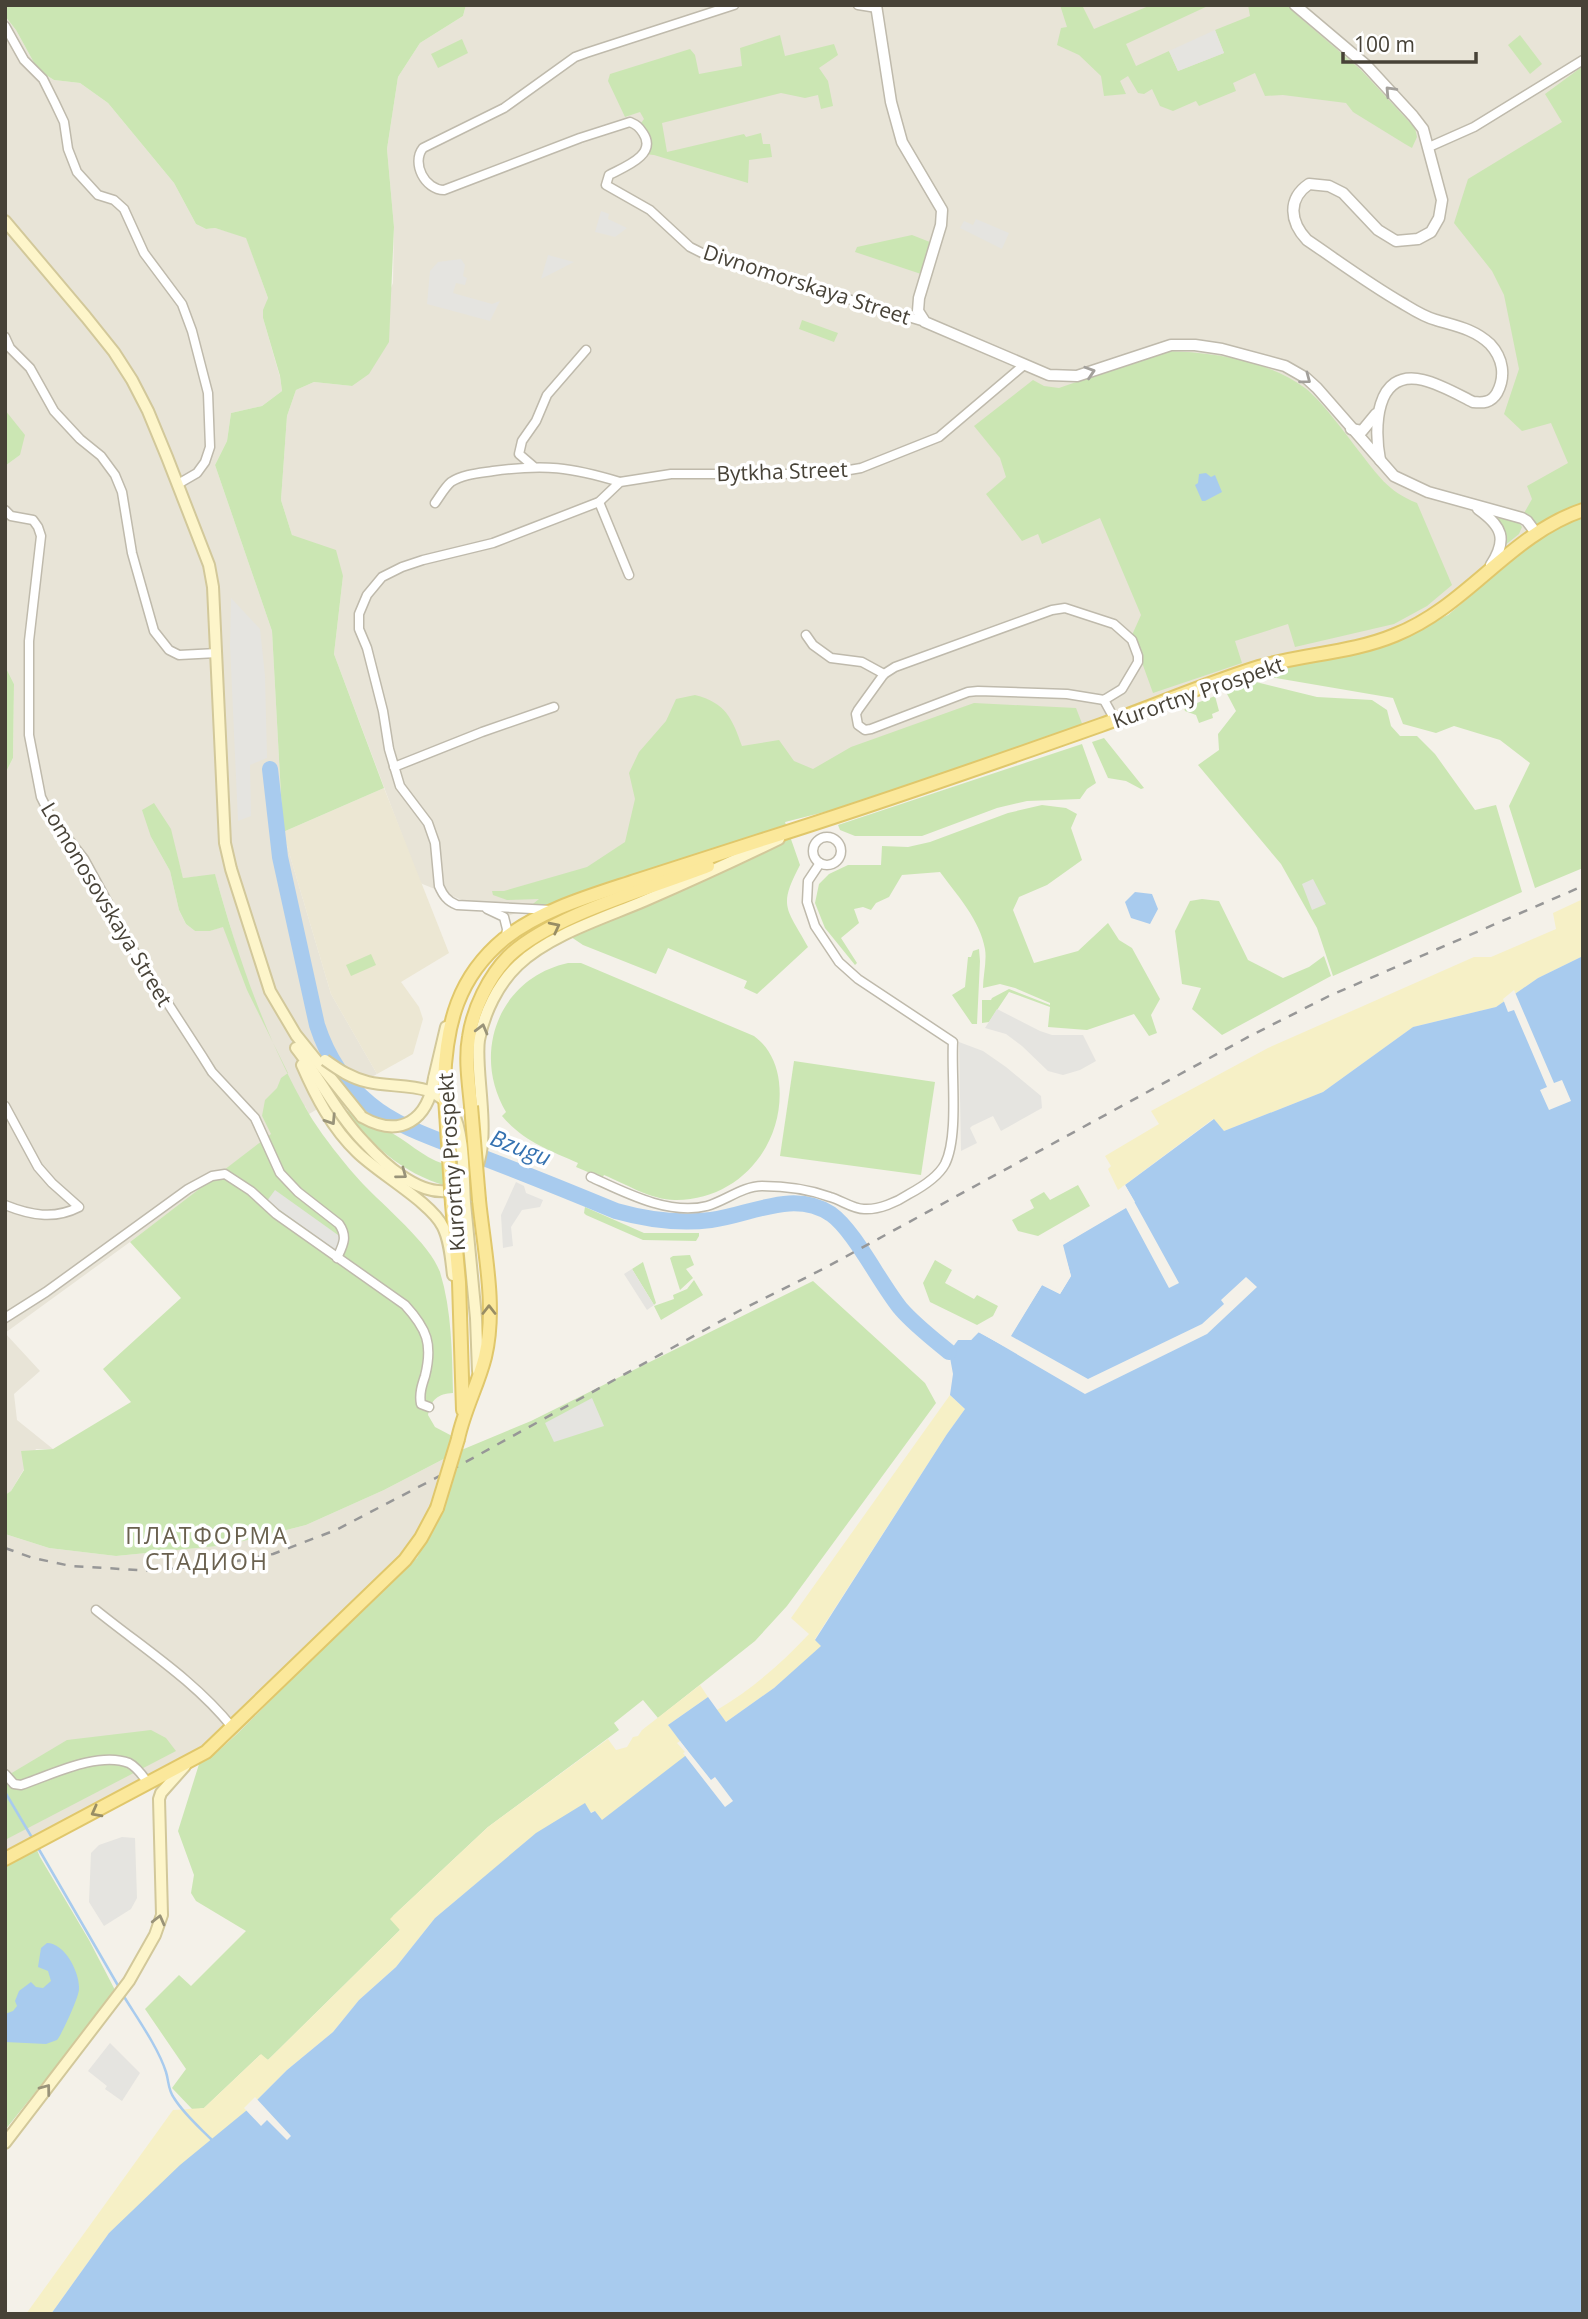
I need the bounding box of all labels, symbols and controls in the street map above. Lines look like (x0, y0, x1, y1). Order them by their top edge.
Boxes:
scale bar (1343, 21, 1476, 65)
text: 100 m (1354, 30, 1415, 58)
one-way arrow (1386, 86, 1399, 99)
street label: Divnomorskaya Street (700, 237, 914, 331)
one-way arrow (1083, 366, 1095, 380)
one-way arrow (1299, 371, 1311, 384)
street label: Bytkha Street (716, 455, 848, 487)
street label: Kurortny Prospekt (1109, 650, 1287, 734)
street label: Lomonosovskaya Street (35, 797, 179, 1011)
one-way arrow (548, 921, 560, 935)
one-way arrow (474, 1023, 489, 1035)
street label: Kurortny Prospekt (431, 1072, 471, 1252)
one-way arrow (323, 1112, 336, 1125)
water label: Bzugu (486, 1121, 556, 1173)
one-way arrow (394, 1166, 407, 1178)
one-way arrow (481, 1304, 497, 1315)
district label: ПЛАТФОРМА СТАДИОН (125, 1519, 289, 1577)
one-way arrow (91, 1804, 103, 1817)
one-way arrow (151, 1915, 165, 1927)
one-way arrow (38, 2084, 51, 2097)

